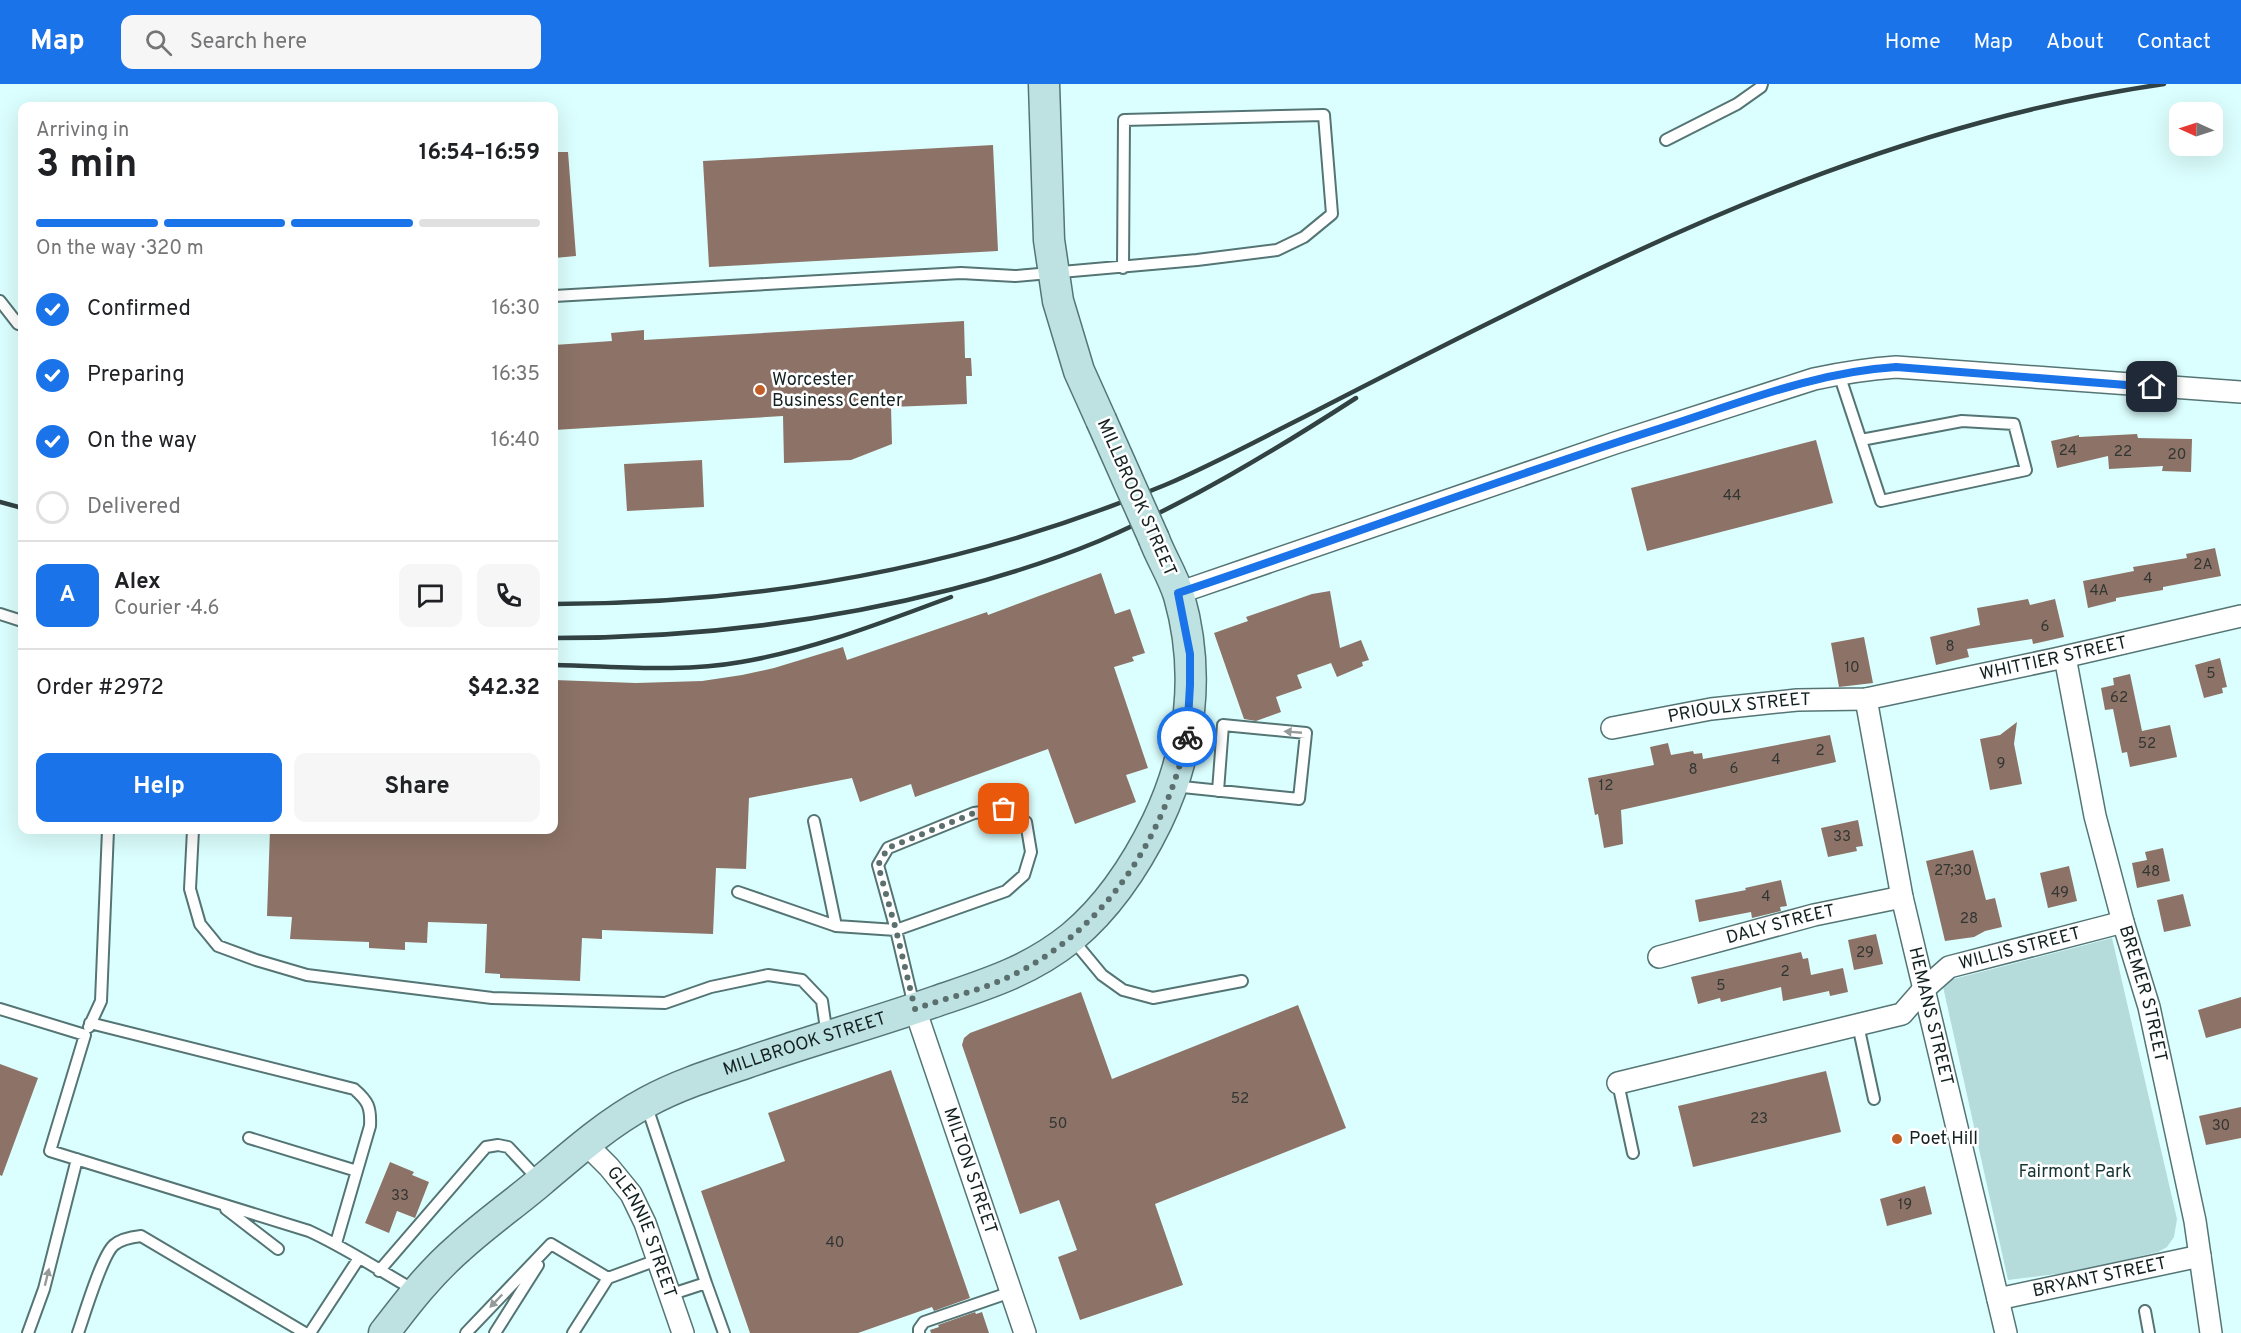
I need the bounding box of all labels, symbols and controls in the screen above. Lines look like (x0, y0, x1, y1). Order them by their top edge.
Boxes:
search box (121, 15, 541, 69)
text: Map (30, 24, 85, 60)
icon: search (142, 26, 175, 59)
text: Search here (190, 29, 307, 56)
text: Home (1885, 29, 1941, 56)
text: Map (1974, 29, 2013, 56)
text: About (2046, 29, 2104, 56)
text: Contact (2137, 29, 2211, 56)
north arrow (2169, 102, 2223, 156)
map controls (2169, 102, 2223, 156)
text: Arriving in (36, 118, 129, 144)
text: 16:54–16:59 (419, 140, 540, 167)
text: 3 min (36, 142, 137, 191)
text: On the way · 320 m (36, 236, 204, 262)
icon: check (36, 293, 69, 326)
text: Confirmed (87, 296, 191, 323)
text: 16:30 (491, 296, 540, 322)
icon: check (36, 359, 69, 392)
pin (2126, 361, 2177, 412)
text: Preparing (87, 362, 185, 389)
text: 16:35 (492, 362, 540, 388)
place label: Worcester Business Center (772, 369, 903, 413)
icon: home (2135, 370, 2168, 403)
marker: Worcester Business Center (753, 383, 767, 397)
street label: MILLBROOK STREET (1091, 416, 1181, 580)
icon: check (36, 425, 69, 458)
text: On the way (87, 428, 197, 455)
text: 16:40 (491, 428, 540, 454)
house number: 24 (2059, 442, 2077, 461)
house number: 22 (2114, 443, 2132, 462)
house number: 20 (2168, 446, 2186, 465)
house number: 44 (1723, 487, 1741, 506)
text: Delivered (87, 494, 181, 521)
house number: 2A (2193, 556, 2213, 575)
button: chat (399, 564, 462, 627)
button: phone (477, 564, 540, 627)
text: Alex (114, 569, 161, 596)
house number: 4 (2143, 570, 2153, 589)
text: A (60, 582, 75, 609)
house number: 4A (2089, 582, 2109, 601)
text: Courier · 4.6 (114, 596, 219, 622)
house number: 6 (2041, 618, 2050, 637)
street label: WHITTIER STREET (1978, 631, 2129, 686)
house number: 8 (1945, 638, 1955, 657)
house number: 10 (1844, 659, 1860, 678)
house number: 5 (2206, 665, 2216, 684)
text: Order #2972 (36, 675, 164, 702)
text: $42.32 (468, 675, 540, 702)
street label: PRIOULX STREET (1666, 688, 1811, 729)
house number: 62 (2110, 689, 2128, 708)
courier (1157, 707, 1217, 767)
icon: bike (1171, 721, 1204, 754)
one-way arrow (1283, 727, 1302, 736)
house number: 52 (2138, 735, 2156, 754)
house number: 2 (1815, 742, 1825, 761)
house number: 4 (1771, 751, 1781, 770)
button: Help (36, 753, 282, 822)
button: Share (294, 753, 540, 822)
house number: 9 (1997, 755, 2005, 774)
house number: 6 (1730, 760, 1739, 779)
house number: 8 (1688, 761, 1698, 780)
house number: 12 (1599, 777, 1613, 796)
pin (978, 783, 1029, 834)
icon: bag (987, 792, 1020, 825)
house number: 33 (1833, 828, 1851, 847)
house number: 27;30 (1934, 862, 1972, 881)
house number: 48 (2142, 863, 2160, 882)
house number: 49 (2051, 884, 2069, 903)
house number: 4 (1761, 888, 1771, 907)
street label: DALY STREET (1724, 899, 1837, 950)
house number: 28 (1960, 910, 1978, 929)
street label: WILLIS STREET (1956, 922, 2083, 975)
street label: BREMER STREET (2113, 923, 2172, 1064)
house number: 29 (1856, 944, 1874, 963)
street label: HEMANS STREET (1903, 945, 1958, 1088)
house number: 2 (1780, 963, 1790, 982)
house number: 5 (1716, 977, 1726, 996)
street label: MILLBROOK STREET (720, 1007, 889, 1081)
house number: 52 (1231, 1090, 1249, 1109)
street label: MILTON STREET (938, 1104, 1002, 1237)
house number: 23 (1750, 1110, 1768, 1129)
house number: 50 (1049, 1115, 1067, 1134)
house number: 30 (2212, 1117, 2230, 1136)
place label: Poet Hill (1909, 1128, 1978, 1151)
marker: Poet Hill (1890, 1132, 1904, 1146)
park label: Fairmont Park (2018, 1161, 2132, 1184)
street label: GLENNIE STREET (602, 1162, 682, 1301)
house number: 33 (391, 1187, 409, 1206)
house number: 19 (1898, 1196, 1912, 1215)
house number: 40 (826, 1234, 844, 1253)
street label: BRYANT STREET (2030, 1252, 2169, 1303)
one-way arrow (42, 1268, 52, 1287)
one-way arrow (489, 1294, 503, 1309)

